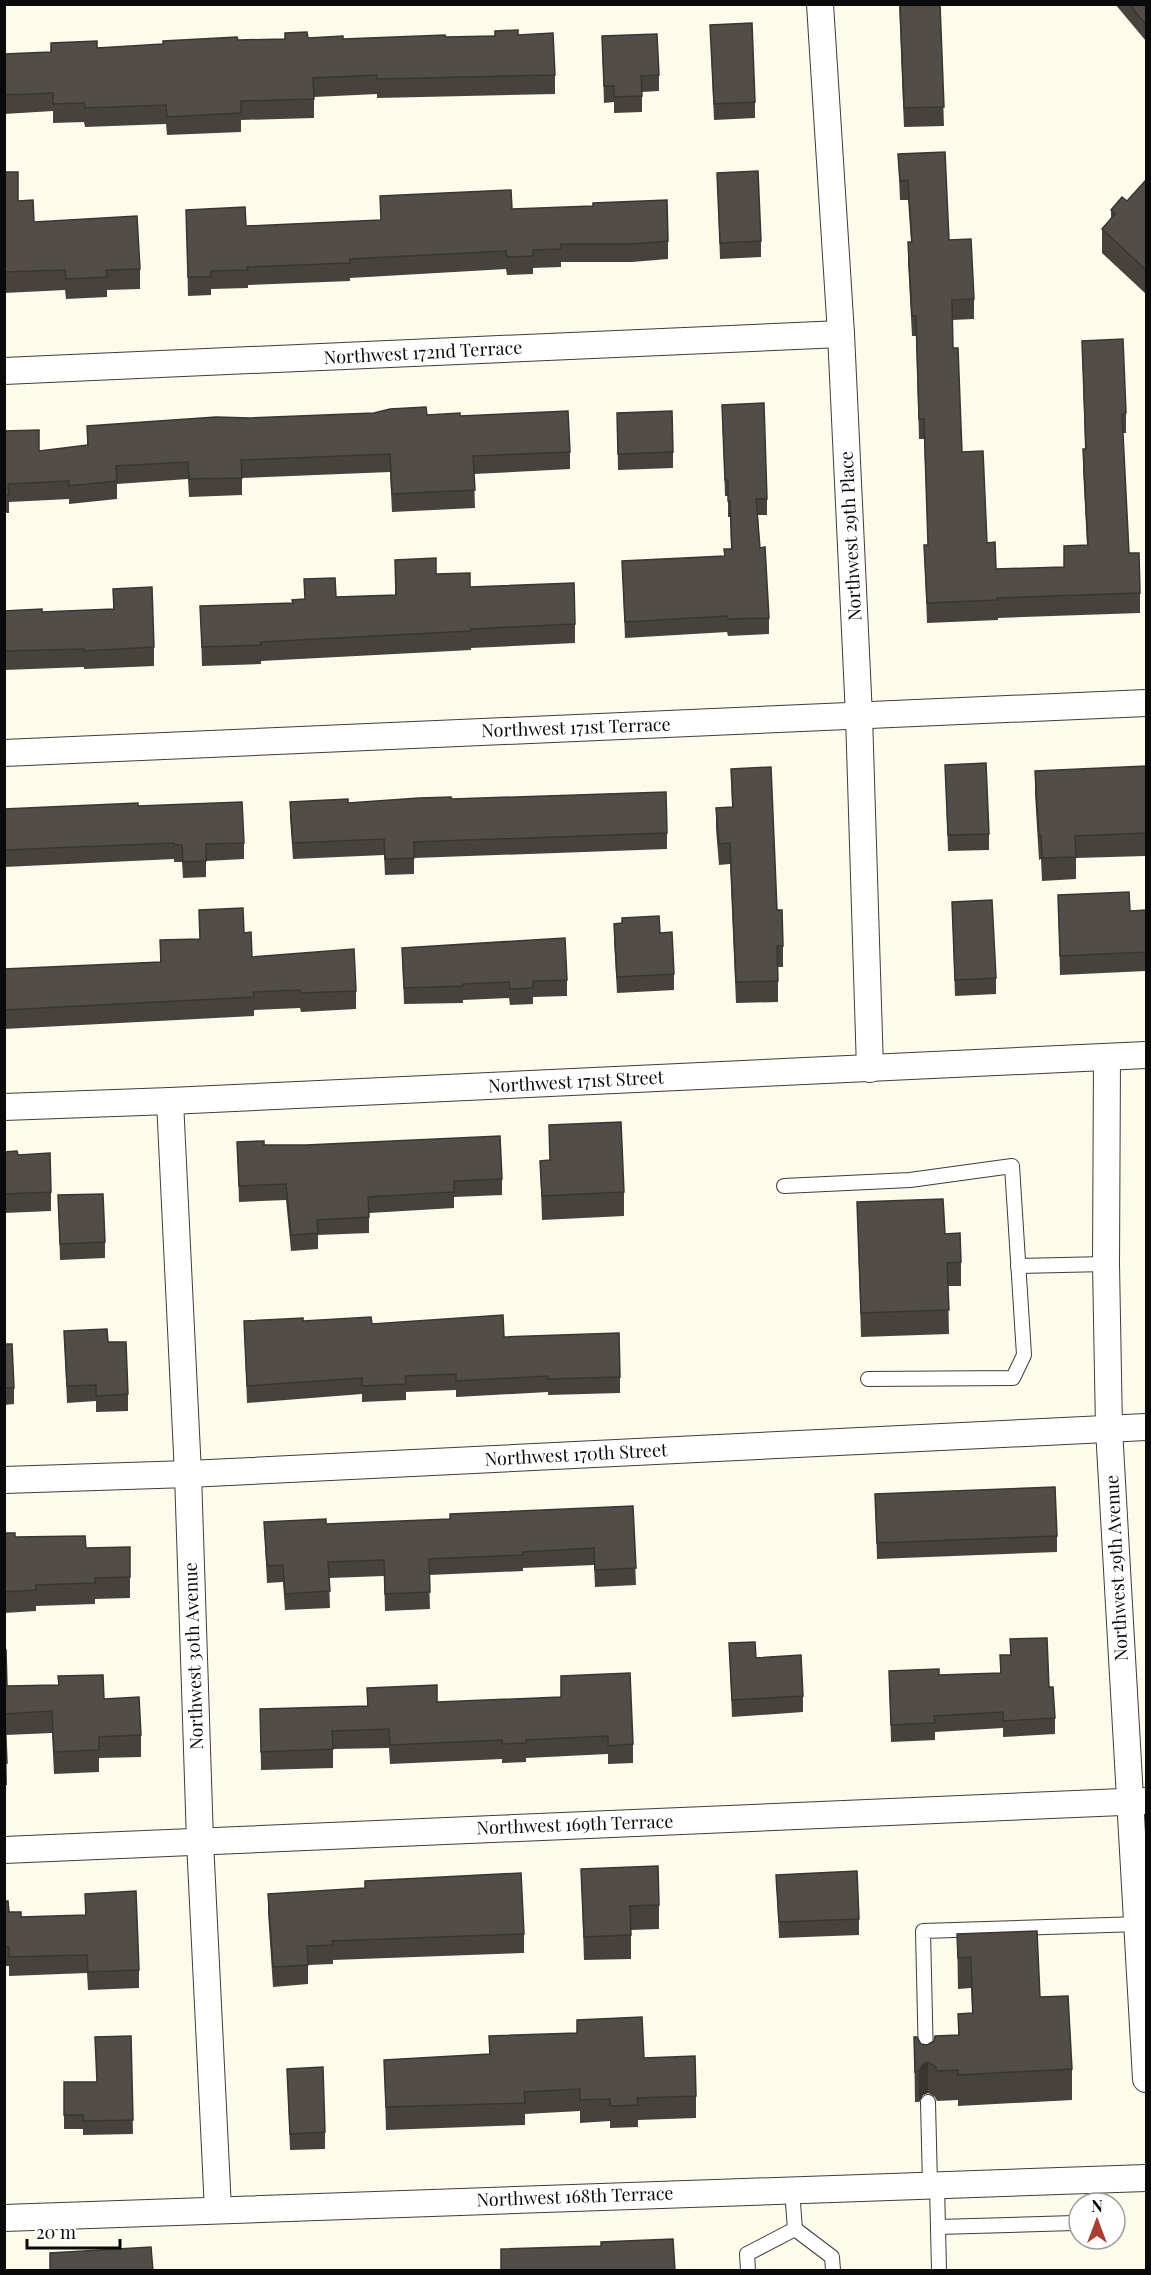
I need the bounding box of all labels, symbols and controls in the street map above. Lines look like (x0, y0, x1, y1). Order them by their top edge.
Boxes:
street label: Northwest 172nd Terrace (323, 335, 523, 369)
street label: Northwest 29th Place (834, 451, 866, 622)
street label: Northwest 171st Terrace (481, 712, 671, 742)
street label: Northwest 171st Street (487, 1064, 665, 1098)
street label: Northwest 170th Street (484, 1437, 669, 1471)
street label: Northwest 29th Avenue (1099, 1474, 1133, 1662)
street label: Northwest 30th Avenue (178, 1562, 208, 1750)
street label: Northwest 169th Terrace (476, 1809, 674, 1839)
street label: Northwest 168th Terrace (476, 2181, 674, 2211)
north arrow (1067, 2191, 1127, 2251)
text: N (1091, 2195, 1103, 2216)
scale bar (27, 2212, 120, 2250)
text: 20 m (36, 2220, 76, 2244)

